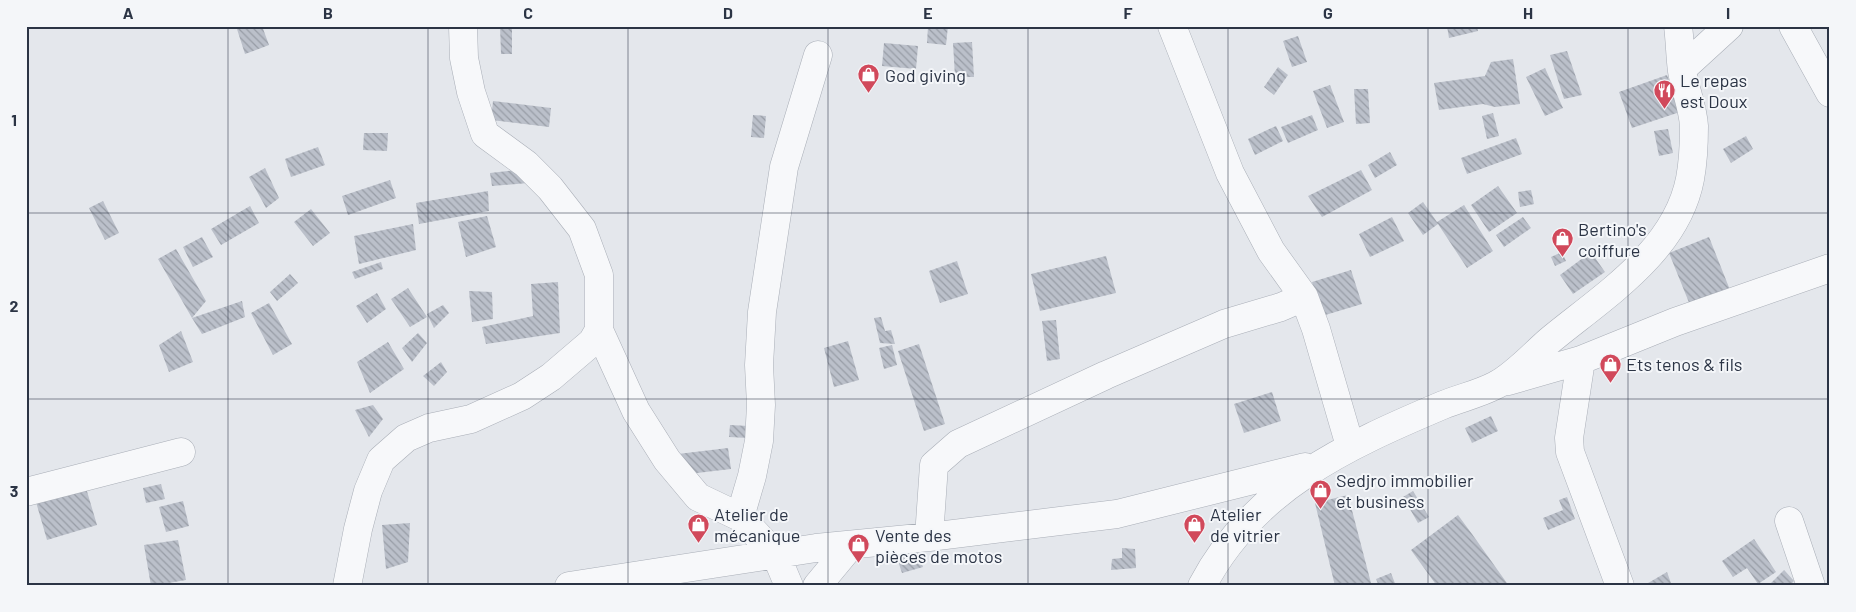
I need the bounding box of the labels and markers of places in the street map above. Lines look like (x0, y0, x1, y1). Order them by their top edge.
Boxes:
shop icon: God giving (857, 63, 881, 94)
place label: God giving (885, 64, 966, 86)
place label: Le repas est Doux (1680, 69, 1748, 112)
restaurant icon: Le repas est Doux (1652, 78, 1676, 109)
place label: Bertino's coiffure (1578, 218, 1647, 261)
shop icon: Bertino's coiffure (1550, 227, 1574, 258)
shop icon: Ets tenos & fils (1598, 352, 1622, 383)
place label: Ets tenos & fils (1626, 353, 1742, 375)
place label: Sedjro immobilier et business (1336, 469, 1474, 512)
shop icon: Sedjro immobilier et business (1308, 478, 1332, 509)
place label: Atelier de mécanique (714, 503, 800, 546)
place label: Atelier de vitrier (1210, 503, 1280, 546)
shop icon: Atelier de mécanique (686, 512, 710, 543)
shop icon: Atelier de vitrier (1182, 512, 1206, 543)
place label: Vente des pièces de motos (875, 524, 1002, 567)
shop icon: Vente des pièces de motos (847, 533, 871, 564)

